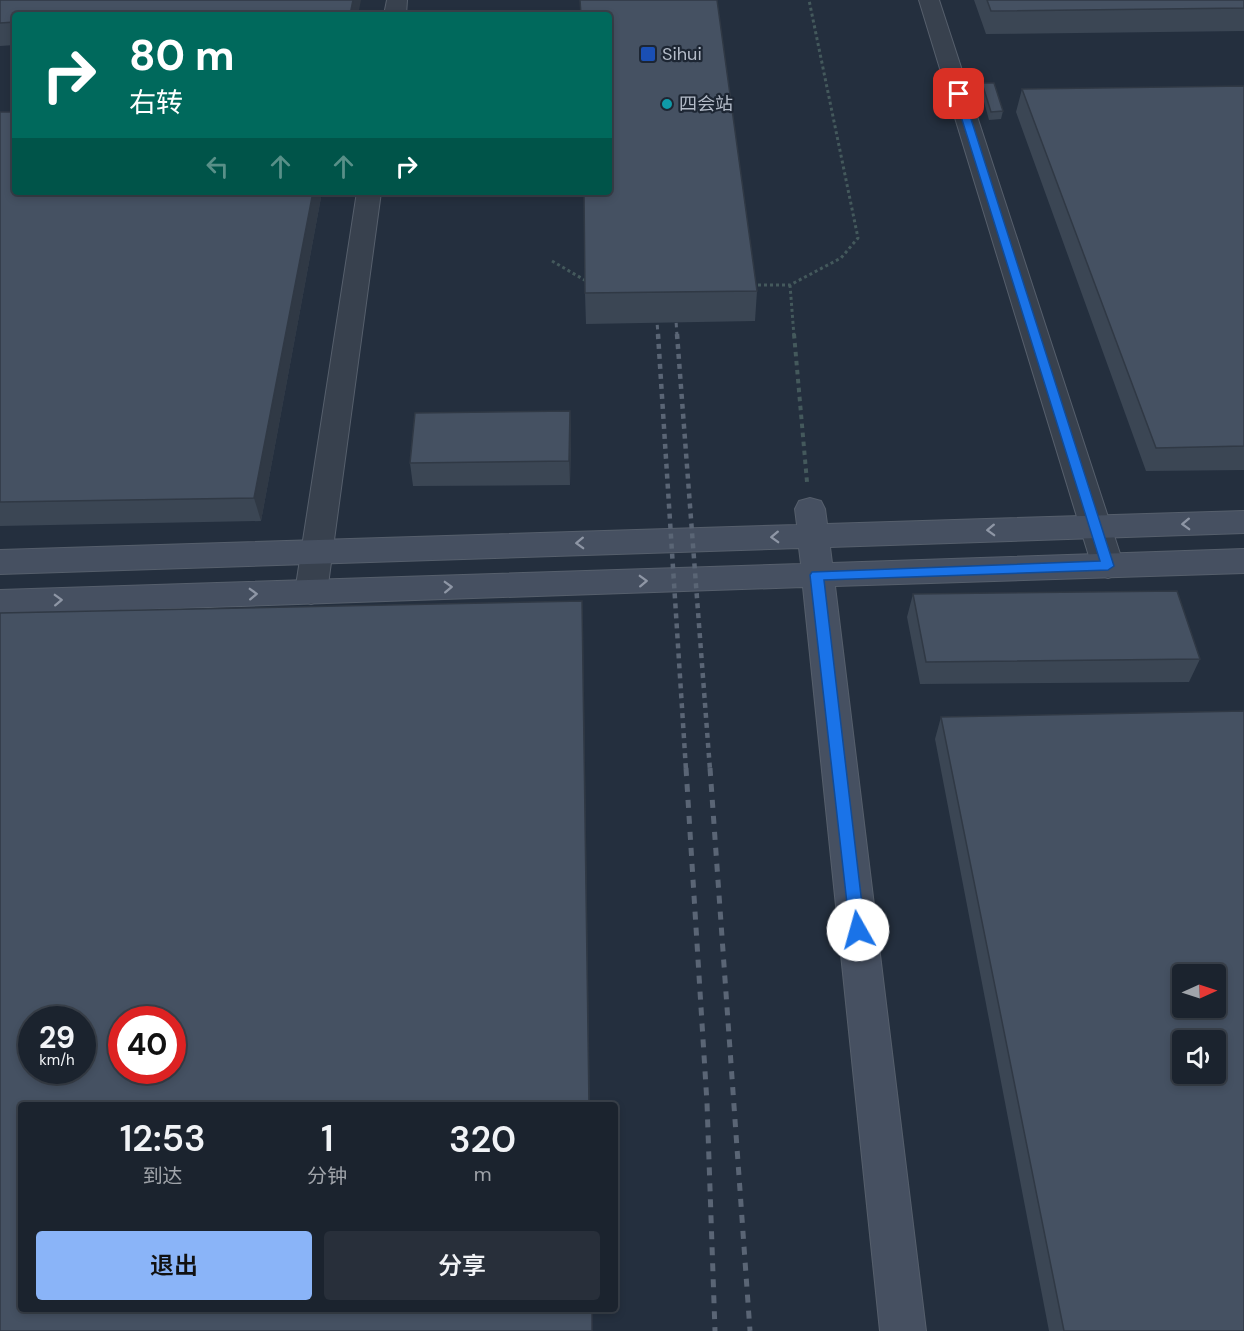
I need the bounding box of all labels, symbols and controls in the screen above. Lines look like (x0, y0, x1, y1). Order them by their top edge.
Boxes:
text: 80 m (129, 28, 235, 83)
icon: right (30, 36, 108, 114)
place label: Sihui (662, 42, 702, 66)
marker: Sihui (639, 45, 657, 63)
pin (933, 68, 984, 119)
icon: arrive (942, 77, 975, 110)
text: 右转 (129, 85, 183, 120)
place label: 四会站 (679, 92, 733, 116)
marker: 四会站 (660, 97, 674, 111)
icon: left (201, 150, 234, 183)
icon: ahead (264, 150, 297, 183)
icon: ahead (327, 150, 360, 183)
icon: right (390, 150, 423, 183)
one-way arrow (1181, 518, 1190, 530)
one-way arrow (986, 524, 995, 537)
one-way arrow (770, 531, 779, 544)
one-way arrow (575, 537, 584, 550)
one-way arrow (639, 575, 648, 587)
one-way arrow (444, 581, 453, 594)
one-way arrow (249, 587, 258, 600)
one-way arrow (54, 594, 63, 607)
position arrow (826, 898, 890, 962)
north arrow (1172, 964, 1226, 1018)
map controls (1172, 964, 1226, 1084)
speed limit sign: 40 (108, 1006, 186, 1084)
text: 29 (39, 1018, 75, 1057)
button: sound (1172, 1030, 1226, 1084)
text: km/h (39, 1050, 75, 1070)
text: 12:53 (120, 1115, 205, 1162)
text: 1 (321, 1115, 333, 1162)
text: 320 (449, 1116, 516, 1163)
text: m (474, 1161, 492, 1187)
text: 到达 (143, 1163, 183, 1189)
text: 分钟 (307, 1163, 347, 1189)
button: 退出 (36, 1231, 312, 1300)
button: 分享 (324, 1231, 600, 1300)

